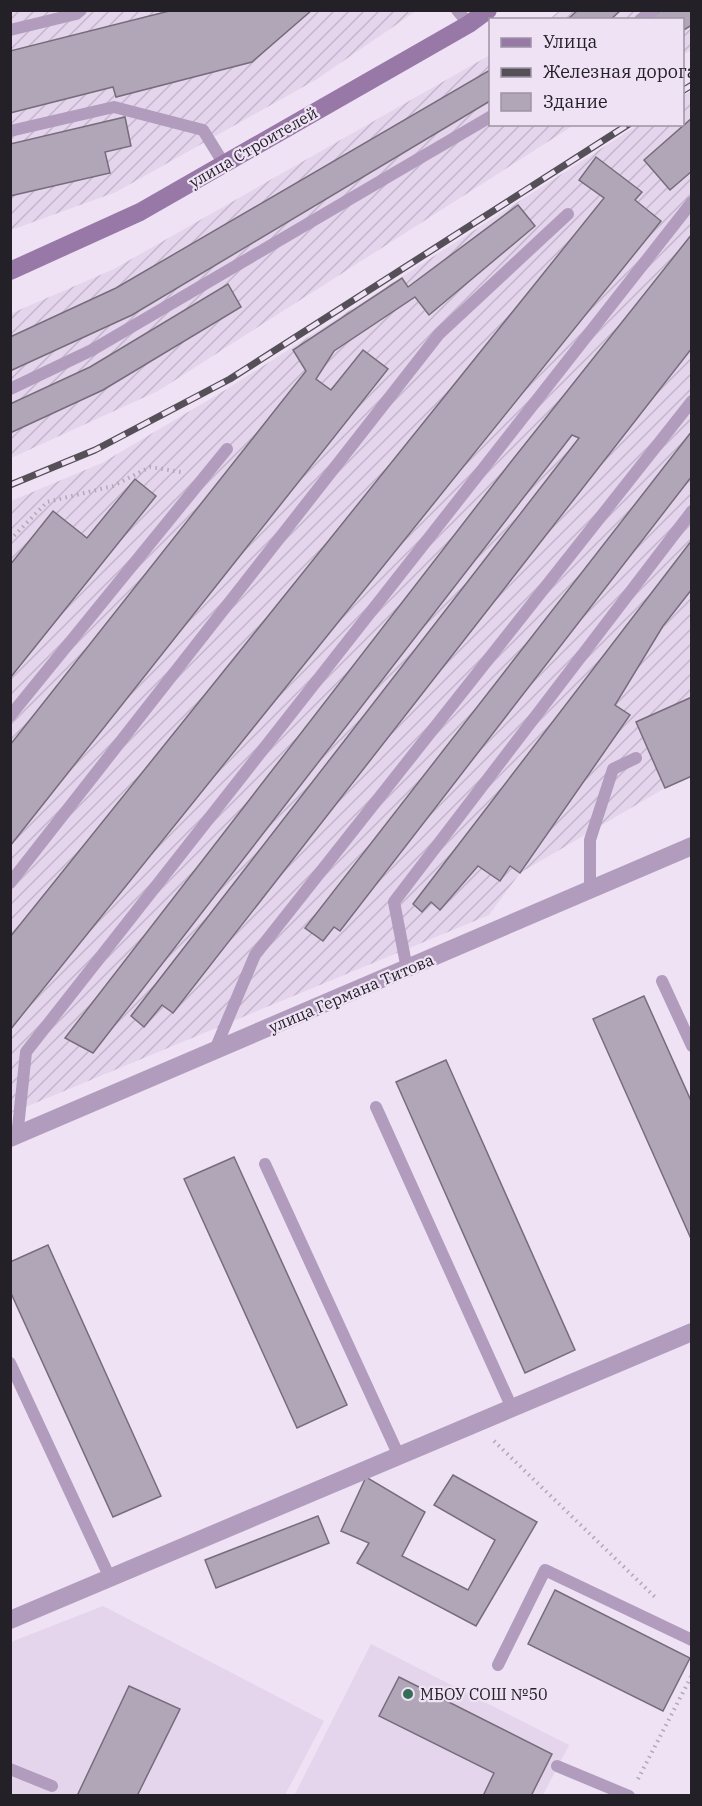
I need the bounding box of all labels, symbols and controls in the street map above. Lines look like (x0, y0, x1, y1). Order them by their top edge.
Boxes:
legend (489, 18, 684, 126)
text: Улица (543, 30, 598, 53)
text: Железная дорога (543, 60, 697, 83)
text: Здание (543, 90, 608, 113)
street label: улица Строителей (185, 102, 321, 192)
street label: улица Германа Титова (265, 949, 437, 1037)
place label: МБОУ СОШ №50 (420, 1684, 548, 1704)
marker: МБОУ СОШ №50 (401, 1687, 415, 1701)

